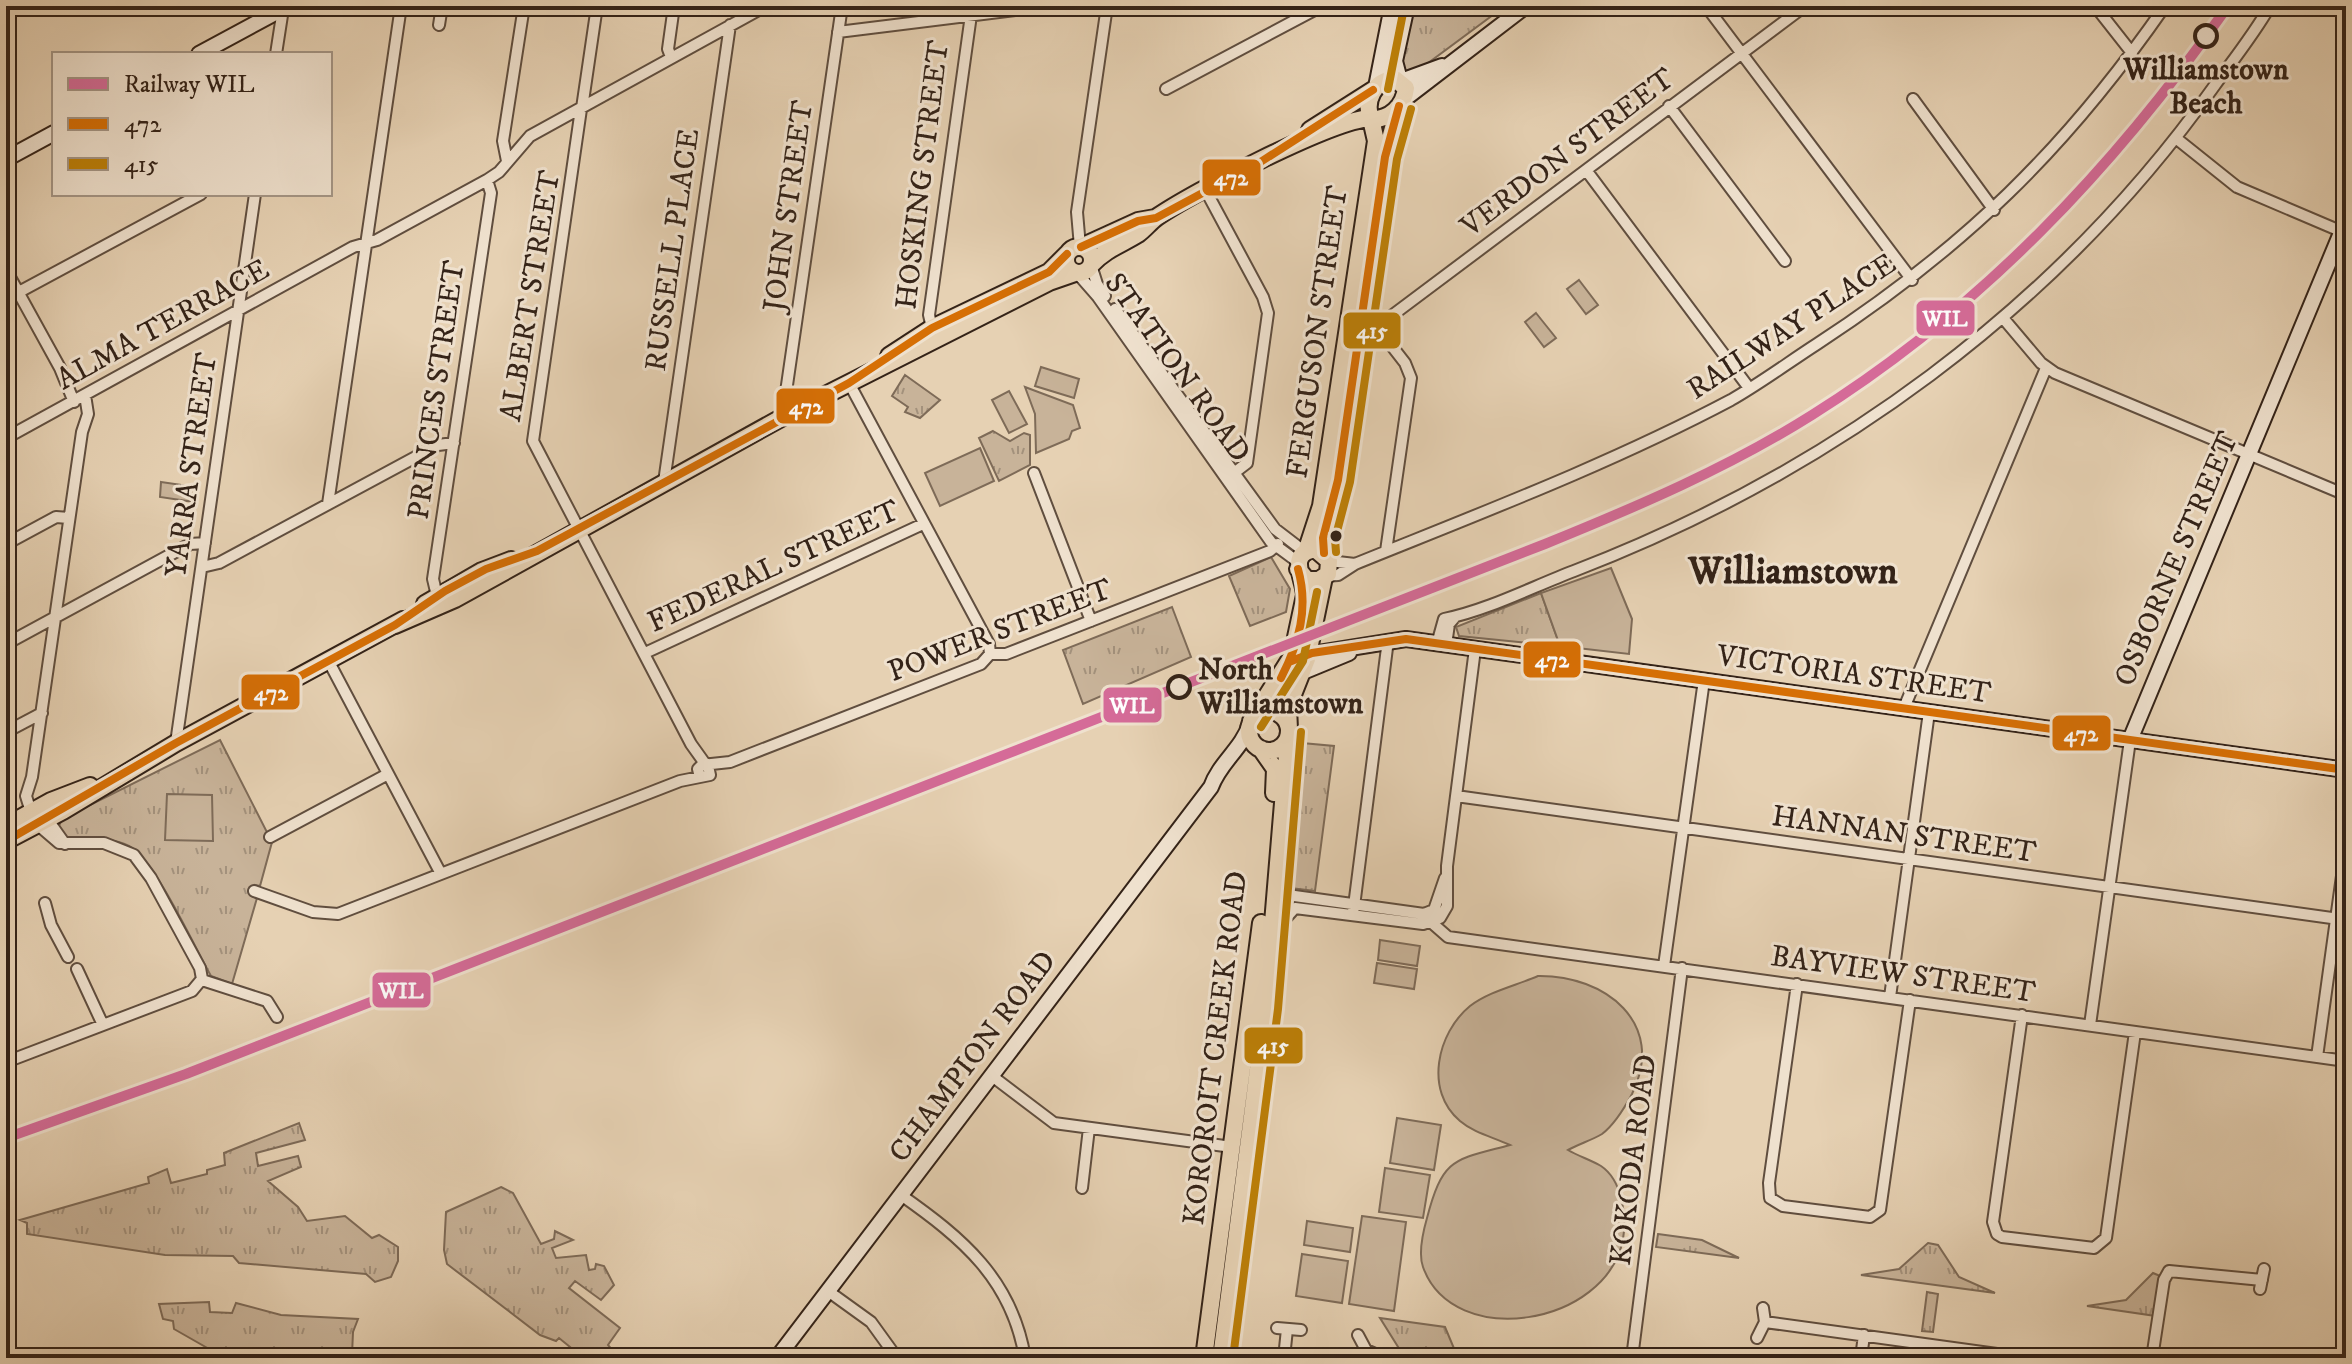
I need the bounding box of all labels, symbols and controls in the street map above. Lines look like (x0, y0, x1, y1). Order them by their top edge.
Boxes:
marker: Williamstown Beach (2194, 24, 2218, 48)
street label: HOSKING STREET (888, 38, 958, 312)
legend (52, 52, 332, 196)
place label: Williamstown Beach (2122, 52, 2289, 123)
street label: VERDON STREET (1453, 60, 1682, 246)
text: Railway WIL (124, 70, 254, 100)
street label: JOHN STREET (755, 98, 822, 317)
text: 472 (124, 110, 162, 140)
street label: RUSSELL PLACE (638, 126, 708, 374)
text: 415 (124, 150, 158, 180)
line badge: 472 (1201, 158, 1262, 197)
text: 472 (1214, 165, 1249, 192)
street label: ALBERT STREET (493, 168, 569, 424)
street label: FERGUSON STREET (1279, 183, 1357, 481)
street label: RAILWAY PLACE (1681, 246, 1903, 408)
street label: ALMA TERRACE (50, 251, 276, 399)
street label: PRINCES STREET (401, 258, 474, 522)
street label: STATION ROAD (1096, 266, 1258, 470)
line badge: WIL (1915, 299, 1976, 337)
text: WIL (1921, 306, 1968, 333)
line badge: 415 (1342, 311, 1402, 350)
text: 415 (1356, 318, 1388, 345)
street label: YARRA STREET (158, 350, 226, 580)
line badge: 472 (775, 387, 836, 425)
text: 472 (789, 394, 824, 421)
street label: OSBORNE STREET (2107, 426, 2247, 692)
street label: FEDERAL STREET (642, 492, 906, 642)
unlabelled marker (1328, 528, 1344, 544)
district label: Williamstown (1687, 548, 1898, 596)
street label: POWER STREET (883, 571, 1118, 691)
street label: VICTORIA STREET (1714, 637, 1994, 713)
line badge: 472 (1522, 640, 1582, 679)
text: 472 (1535, 647, 1570, 674)
place label: North Williamstown (1197, 652, 1364, 723)
line badge: 472 (240, 673, 301, 711)
marker: North Williamstown (1167, 675, 1191, 699)
text: 472 (254, 680, 289, 707)
line badge: WIL (1102, 686, 1163, 724)
text: WIL (1108, 693, 1155, 720)
line badge: 472 (2051, 714, 2112, 752)
text: 472 (2064, 721, 2099, 748)
street label: HANNAN STREET (1769, 798, 2039, 872)
street label: KOROROIT CREEK ROAD (1176, 869, 1256, 1227)
street label: BAYVIEW STREET (1768, 938, 2038, 1012)
street label: CHAMPION ROAD (881, 944, 1065, 1170)
line badge: WIL (371, 971, 432, 1009)
text: WIL (377, 978, 424, 1005)
line badge: 415 (1243, 1026, 1304, 1065)
text: 415 (1257, 1033, 1289, 1060)
street label: KOKODA ROAD (1603, 1052, 1665, 1268)

